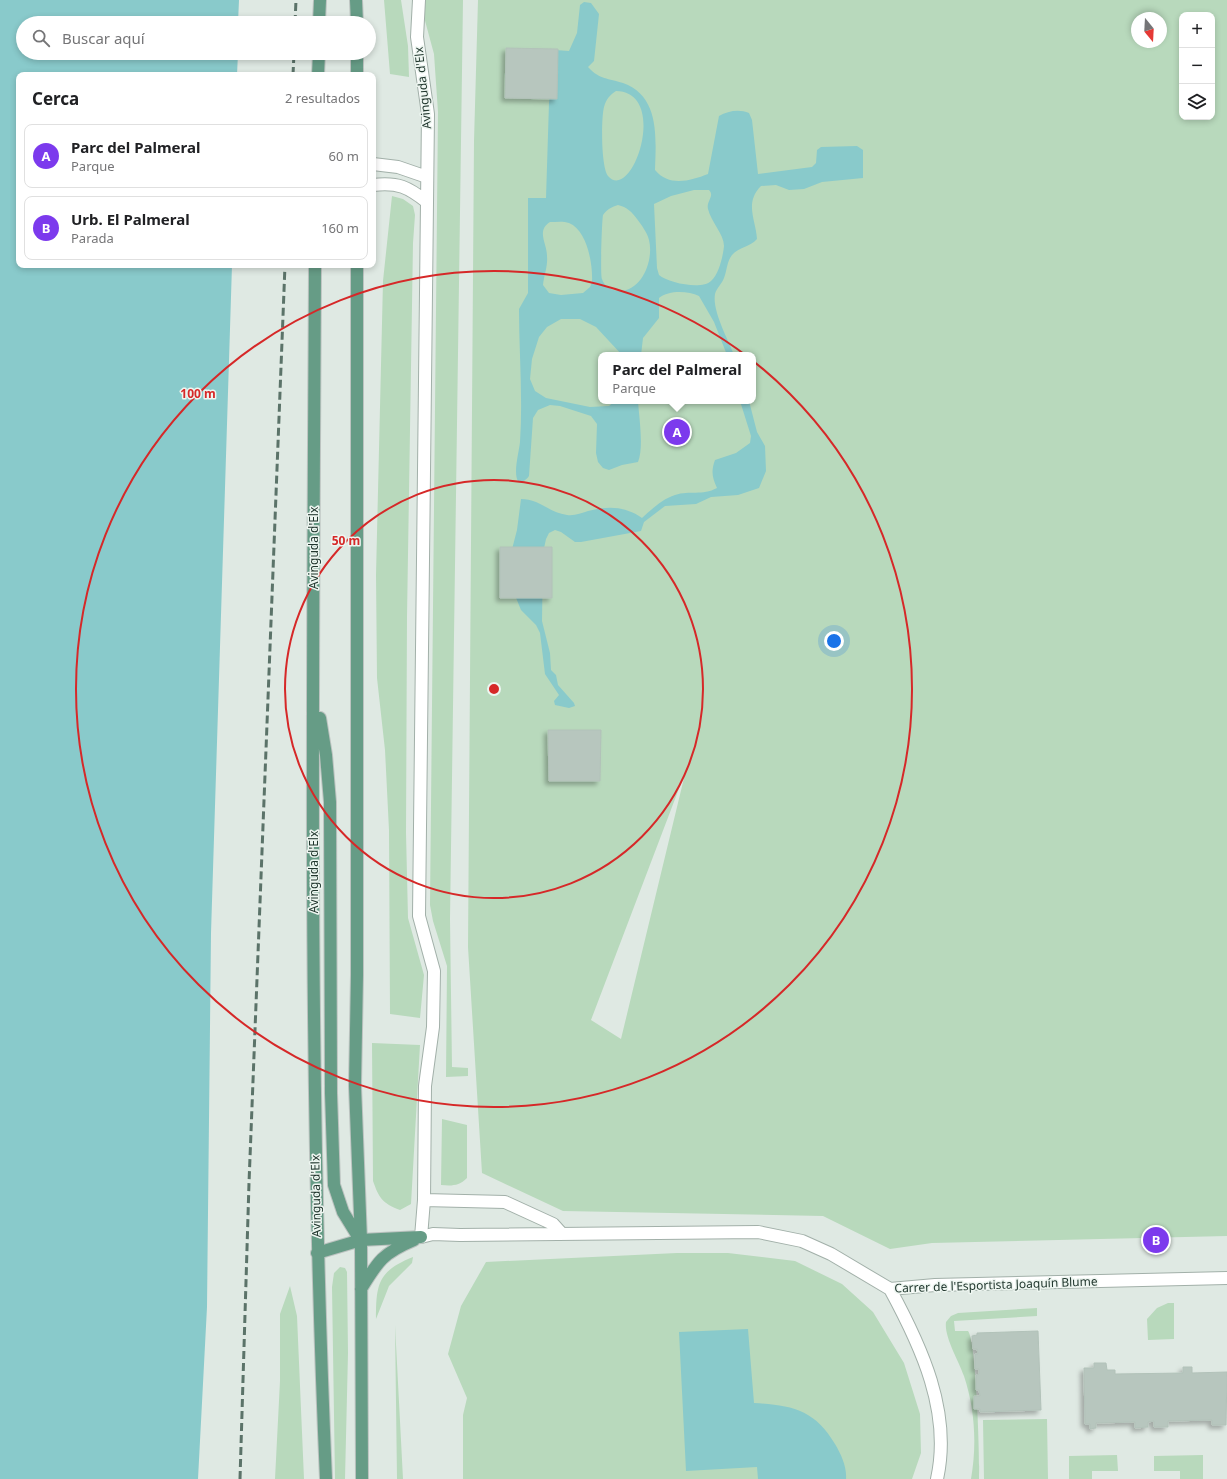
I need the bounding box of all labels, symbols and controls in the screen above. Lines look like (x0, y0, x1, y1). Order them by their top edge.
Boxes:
north arrow (1131, 12, 1167, 48)
map controls (1179, 12, 1215, 120)
button: + (1179, 12, 1215, 48)
search box (16, 16, 376, 60)
icon: search (30, 27, 52, 49)
text: Buscar aquí (62, 28, 145, 48)
street label: Avinguda d'Elx (410, 45, 435, 130)
button: − (1179, 48, 1215, 84)
button: layers (1179, 84, 1215, 120)
text: Cerca (32, 87, 79, 110)
text: 2 resultados (285, 89, 360, 107)
text: Parc del Palmeral (71, 137, 200, 157)
text: A (42, 147, 51, 165)
text: 60 m (329, 147, 359, 165)
text: Parque (71, 157, 115, 175)
text: Urb. El Palmeral (71, 209, 190, 229)
text: B (42, 219, 50, 237)
text: 160 m (321, 219, 359, 237)
text: Parada (71, 229, 114, 247)
popup (598, 352, 756, 404)
text: Parc del Palmeral (612, 359, 742, 379)
text: Parque (612, 379, 656, 397)
text: 100 m (180, 385, 216, 402)
pin: A (664, 417, 690, 447)
street label: Avinguda d'Elx (305, 506, 322, 589)
text: 50 m (332, 532, 360, 549)
your location (824, 631, 844, 651)
centre of rings (487, 682, 501, 696)
street label: Avinguda d'Elx (305, 830, 322, 913)
street label: Avinguda d'Elx (306, 1154, 325, 1237)
pin: B (1143, 1225, 1169, 1255)
street label: Carrer de l'Esportista Joaquín Blume (894, 1272, 1098, 1297)

